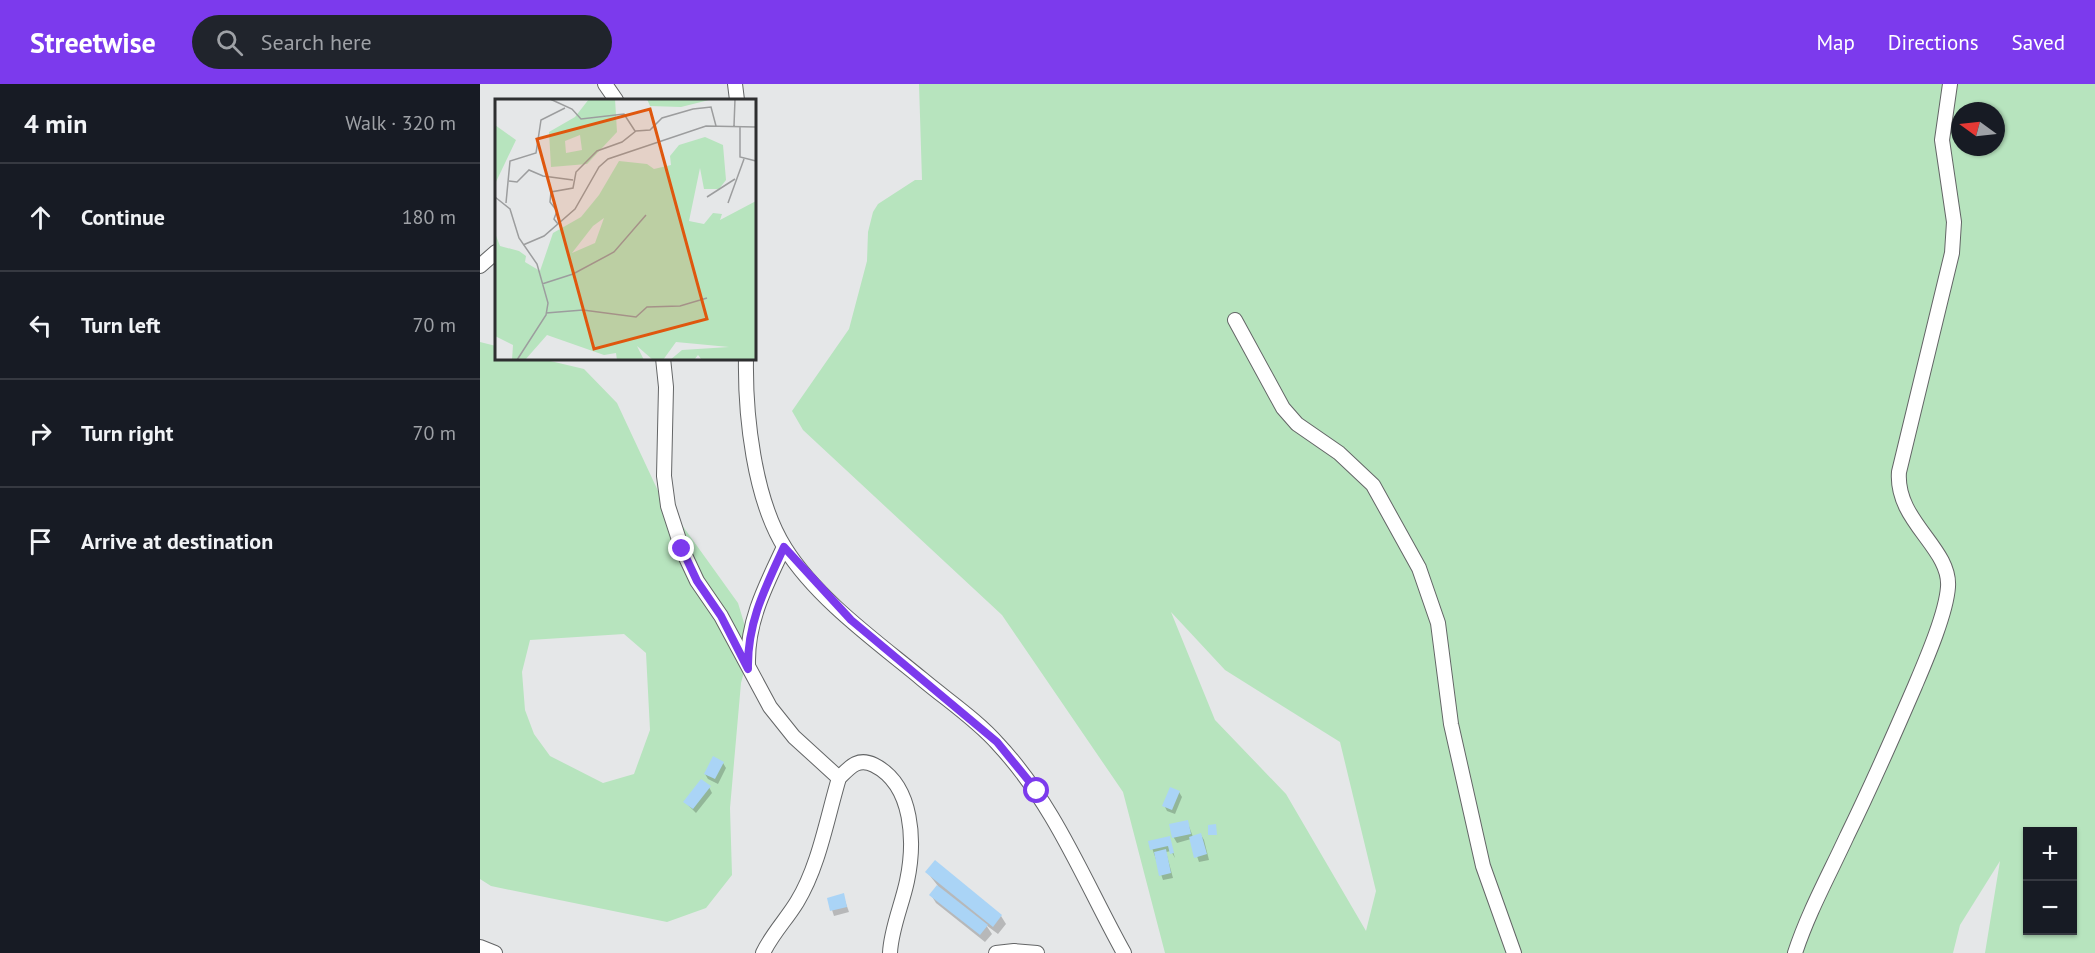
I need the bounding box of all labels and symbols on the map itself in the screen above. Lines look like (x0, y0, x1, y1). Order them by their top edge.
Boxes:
inset map (495, 99, 756, 360)
north arrow (1951, 102, 2005, 156)
route end (668, 535, 694, 561)
route start (1023, 777, 1049, 803)

